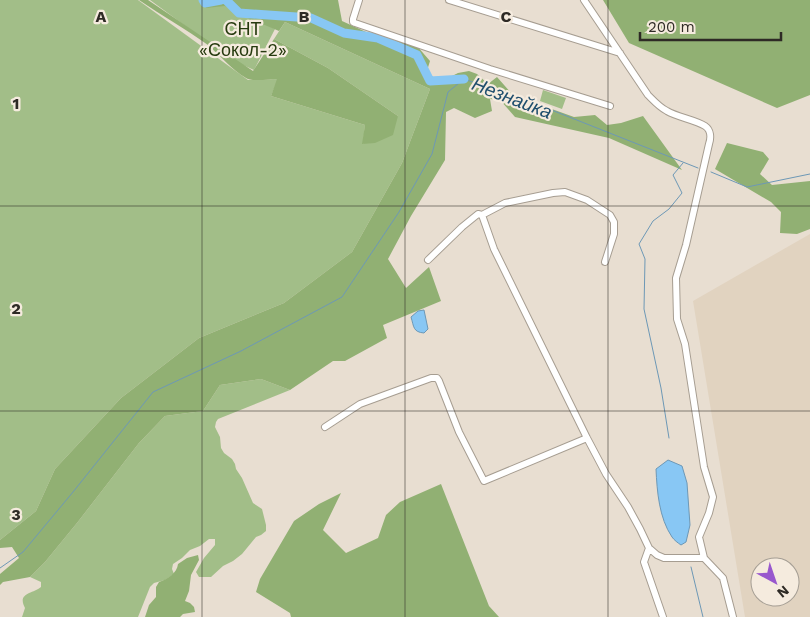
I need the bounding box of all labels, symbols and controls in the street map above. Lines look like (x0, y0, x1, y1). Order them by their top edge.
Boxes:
text: A (96, 7, 107, 26)
text: B (299, 7, 310, 26)
text: C (501, 7, 512, 26)
scale bar (640, 10, 781, 42)
park label: СНТ «Сокол-2» (199, 18, 287, 60)
text: 200 m (648, 18, 695, 36)
water label: Незнайка (469, 72, 555, 124)
text: 1 (13, 94, 19, 113)
text: 2 (11, 299, 21, 318)
text: 3 (11, 505, 21, 524)
north arrow (750, 557, 800, 607)
text: N (774, 582, 792, 601)

